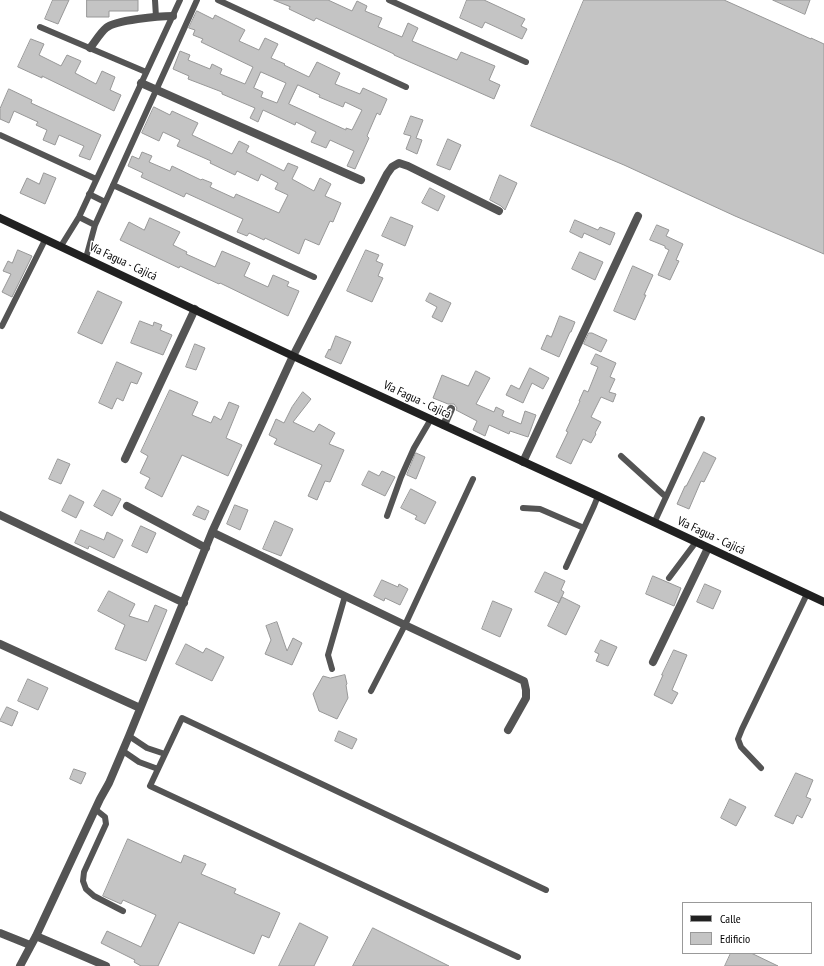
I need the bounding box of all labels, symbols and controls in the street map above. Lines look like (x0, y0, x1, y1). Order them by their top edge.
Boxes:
street label: Vía Fagua - Cajicá (87, 240, 159, 284)
street label: Vía Fagua - Cajicá (381, 378, 453, 422)
street label: Vía Fagua - Cajicá (675, 514, 747, 558)
legend (682, 902, 812, 954)
text: Calle (720, 911, 741, 926)
text: Edificio (720, 931, 750, 946)

